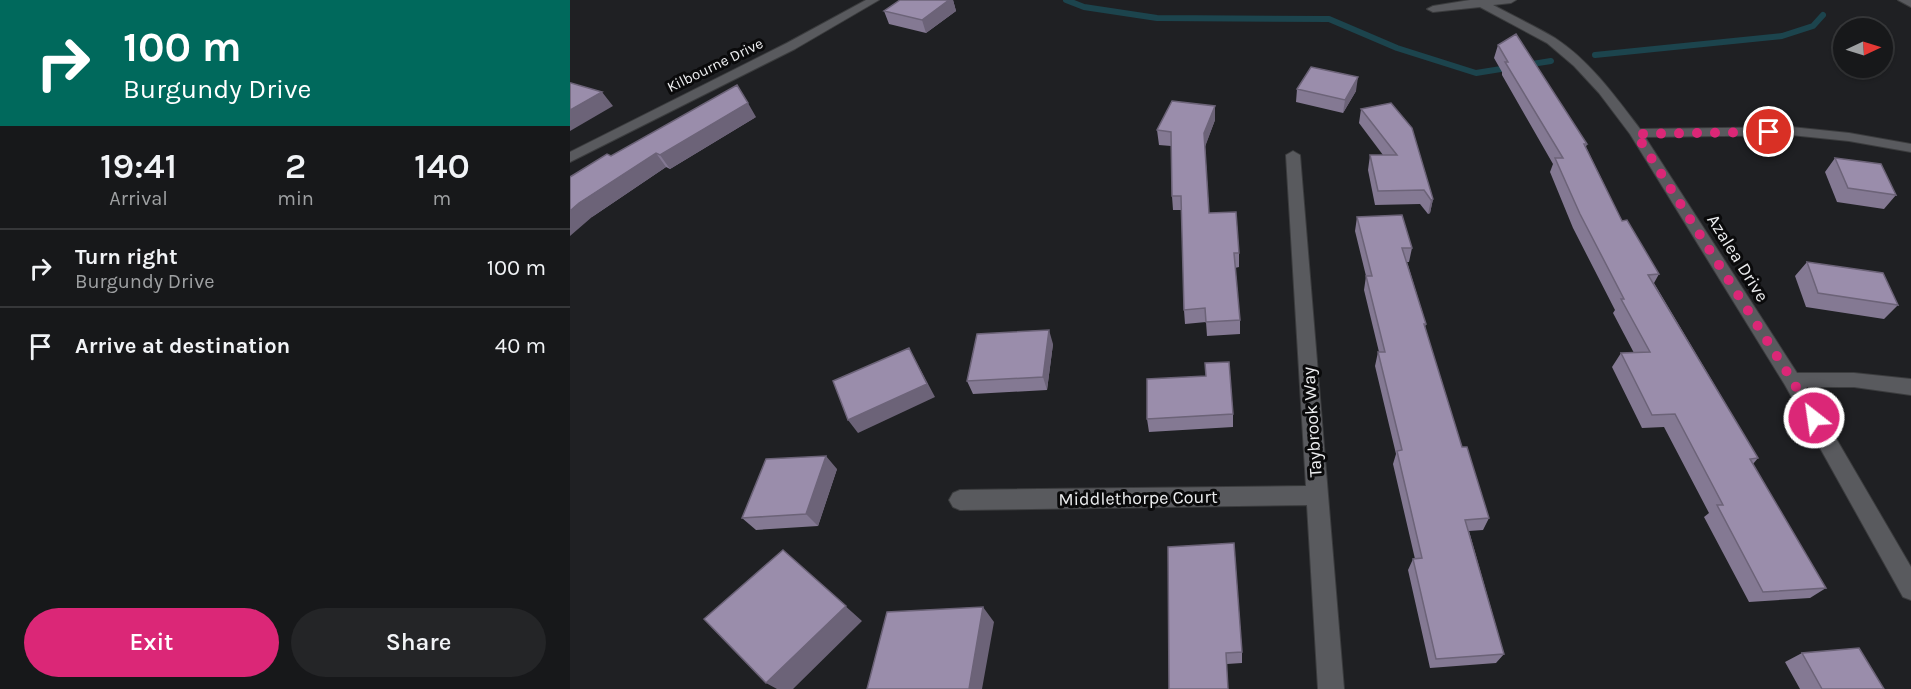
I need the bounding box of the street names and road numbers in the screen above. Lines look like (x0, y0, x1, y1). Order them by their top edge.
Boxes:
street label: Kilbourne Drive (664, 34, 766, 96)
street label: Azalea Drive (1702, 210, 1774, 306)
street label: Taybrook Way (1297, 365, 1327, 478)
street label: Middlethorpe Court (1058, 486, 1218, 510)

